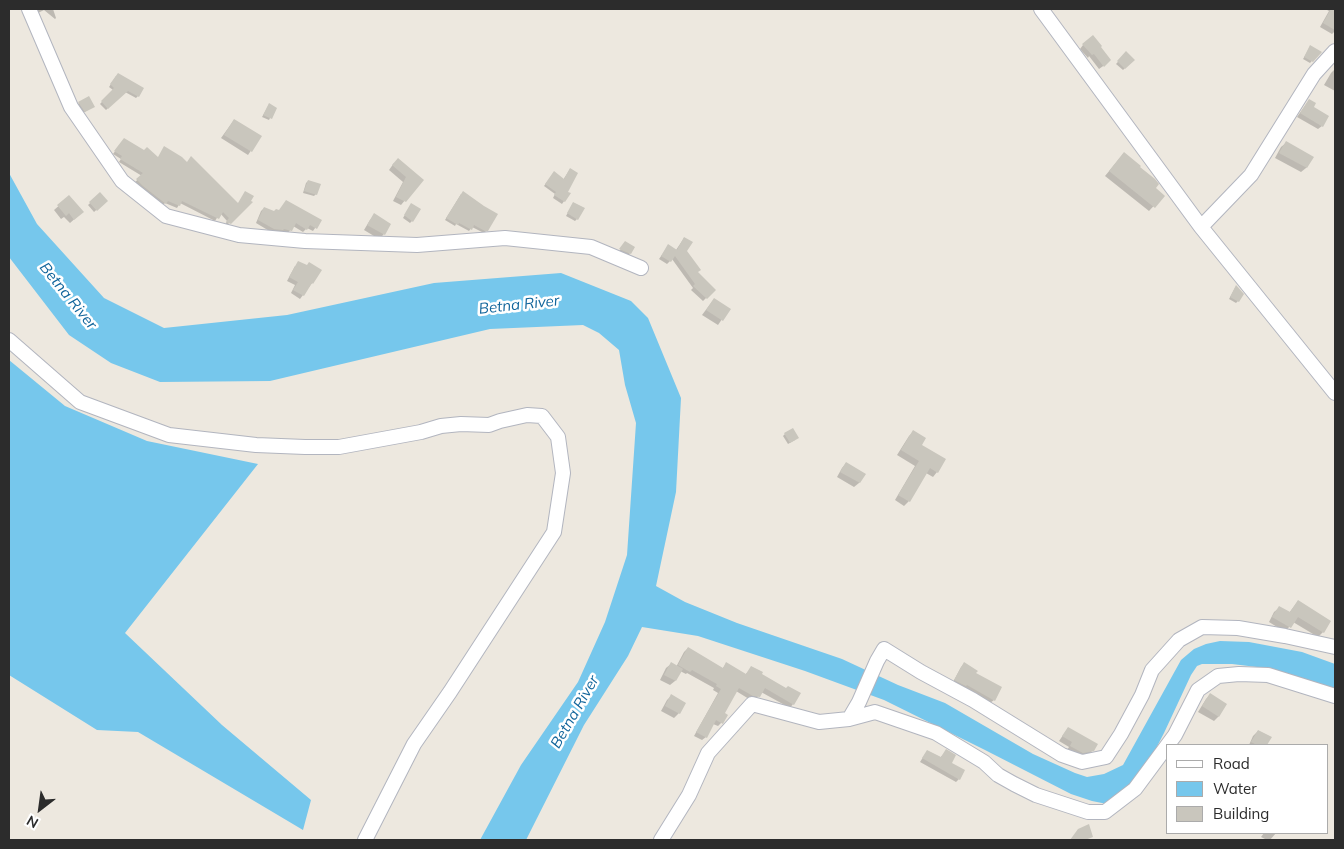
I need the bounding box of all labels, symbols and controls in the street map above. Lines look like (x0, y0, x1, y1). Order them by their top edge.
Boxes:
water label: Betna River (36, 259, 100, 333)
water label: Betna River (478, 292, 560, 318)
water label: Betna River (547, 673, 603, 751)
legend (1166, 744, 1329, 834)
text: Road (1213, 754, 1250, 773)
text: Water (1213, 779, 1257, 798)
north arrow (15, 784, 65, 834)
text: Building (1213, 804, 1269, 823)
text: N (23, 812, 42, 832)

